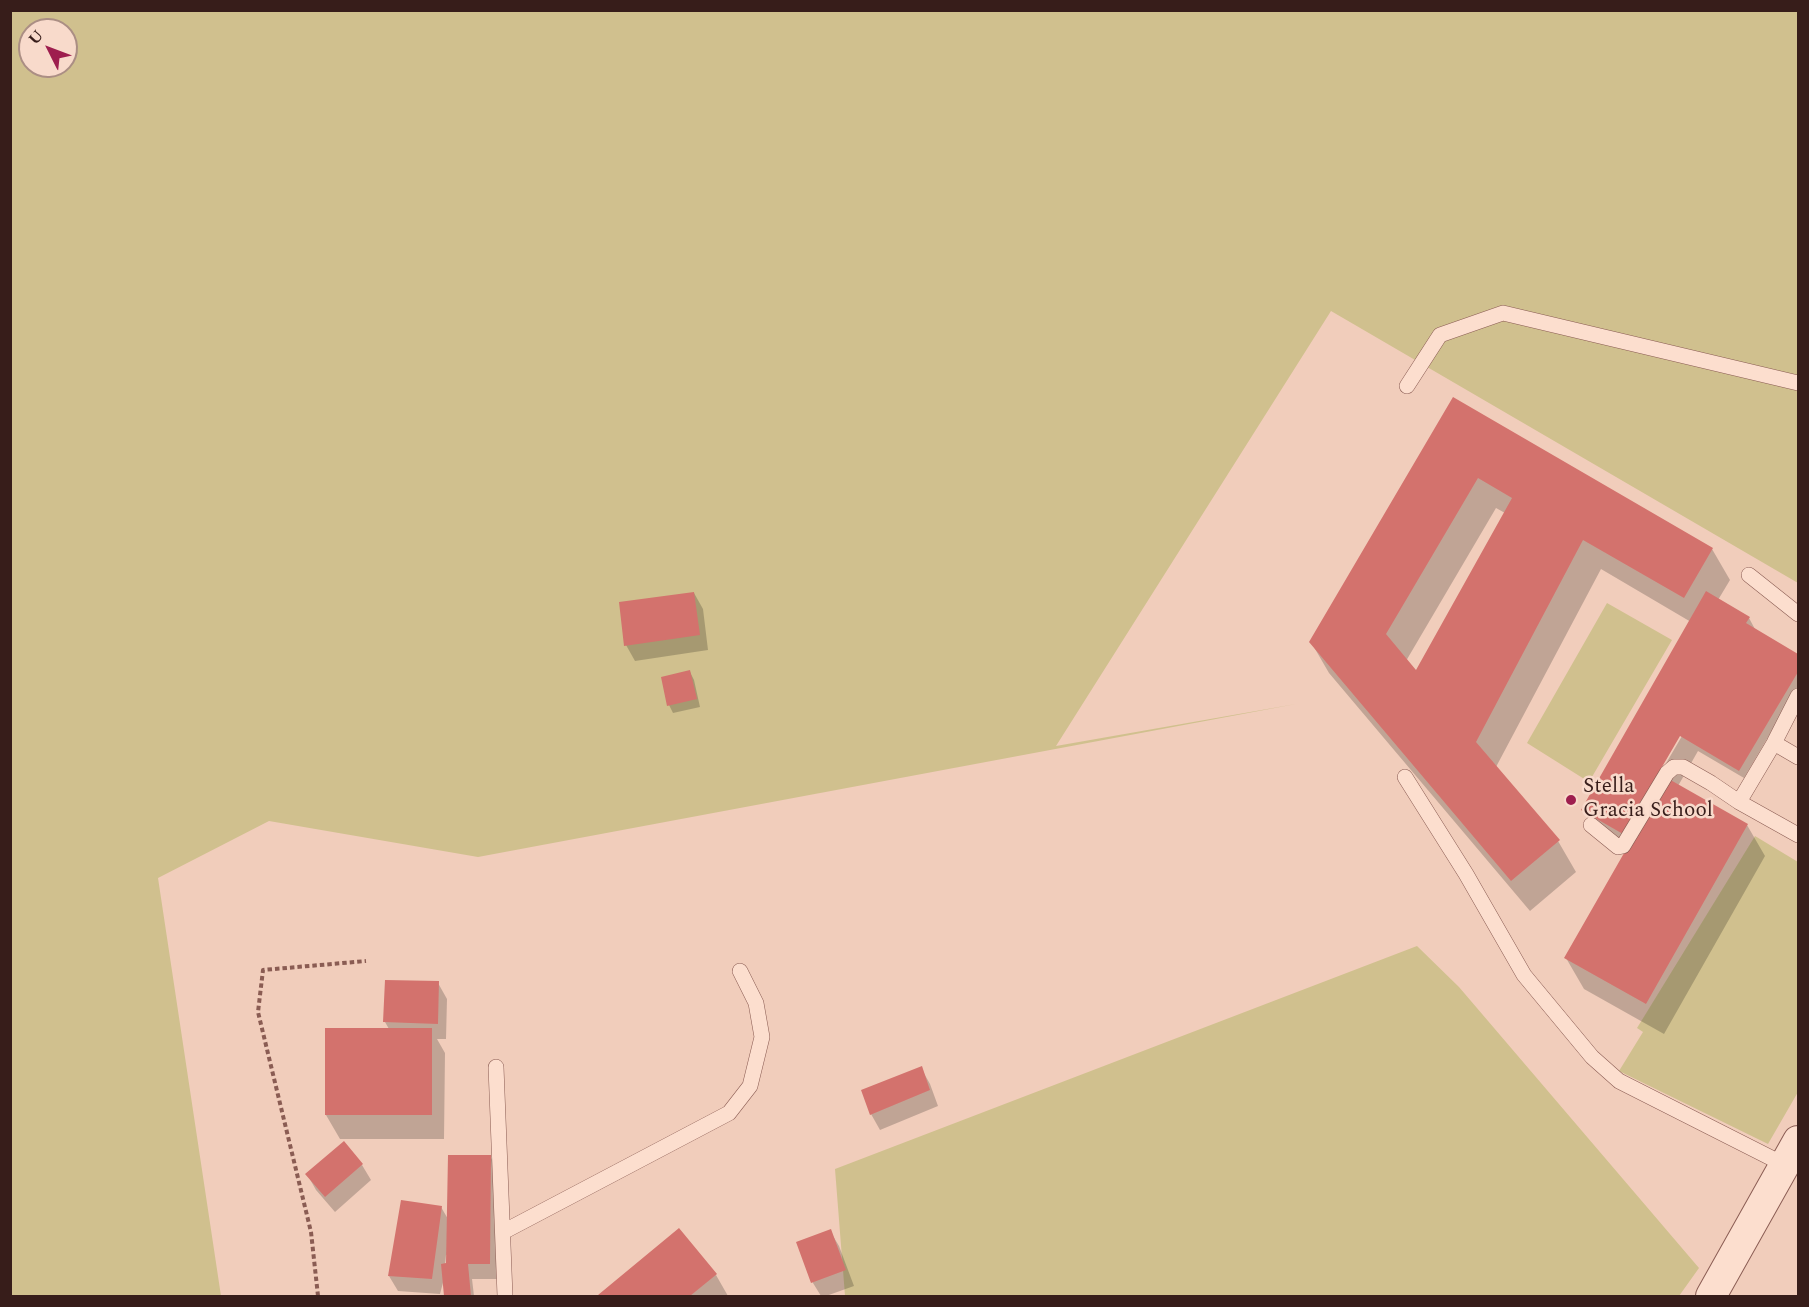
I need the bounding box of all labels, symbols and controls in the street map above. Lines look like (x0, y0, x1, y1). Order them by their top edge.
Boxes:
north arrow (18, 18, 78, 78)
text: U (23, 24, 50, 50)
place label: Stella Gracia School (1583, 775, 1713, 825)
marker: Stella Gracia School (1564, 793, 1578, 807)

